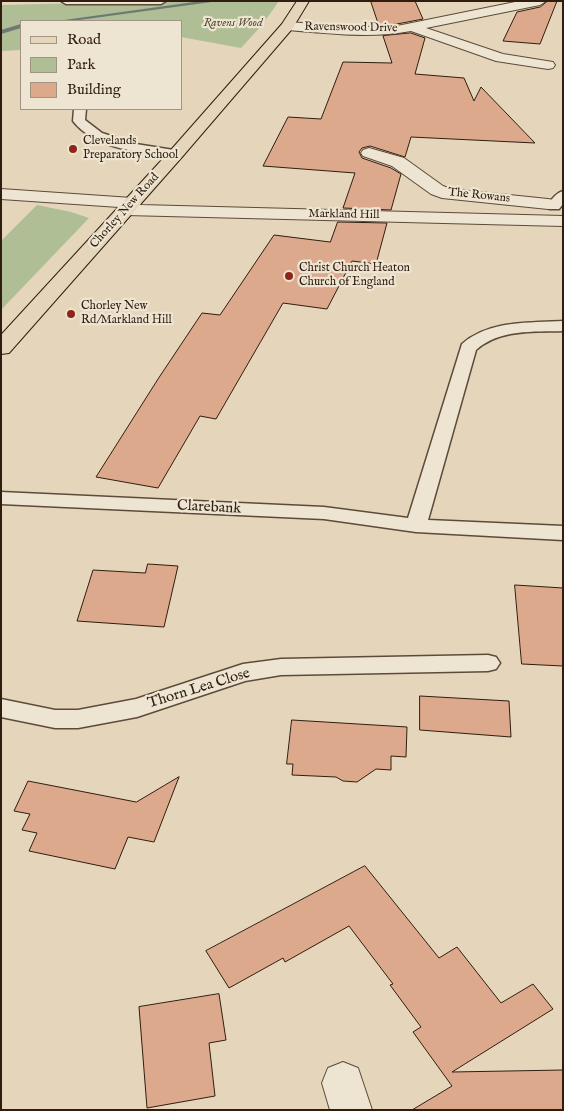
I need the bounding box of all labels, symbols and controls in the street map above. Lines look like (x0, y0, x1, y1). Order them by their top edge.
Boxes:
park label: Ravens Wood (203, 17, 263, 31)
legend (20, 20, 182, 110)
street label: Ravenswood Drive (304, 20, 398, 36)
text: Road (67, 30, 101, 49)
text: Park (67, 55, 96, 74)
text: Building (67, 80, 121, 99)
place label: Clevelands Preparatory School (83, 135, 178, 163)
marker: Clevelands Preparatory School (67, 143, 79, 155)
street label: Chorley New Road (87, 170, 163, 252)
street label: The Rowans (447, 186, 511, 206)
street label: Markland Hill (308, 207, 380, 223)
place label: Christ Church Heaton Church of England (299, 262, 410, 290)
marker: Christ Church Heaton Church of England (283, 270, 295, 282)
place label: Chorley New Rd/Markland Hill (81, 300, 172, 328)
marker: Chorley New Rd/Markland Hill (65, 308, 77, 320)
street label: Clarebank (176, 497, 242, 519)
street label: Thorn Lea Close (146, 665, 252, 713)

